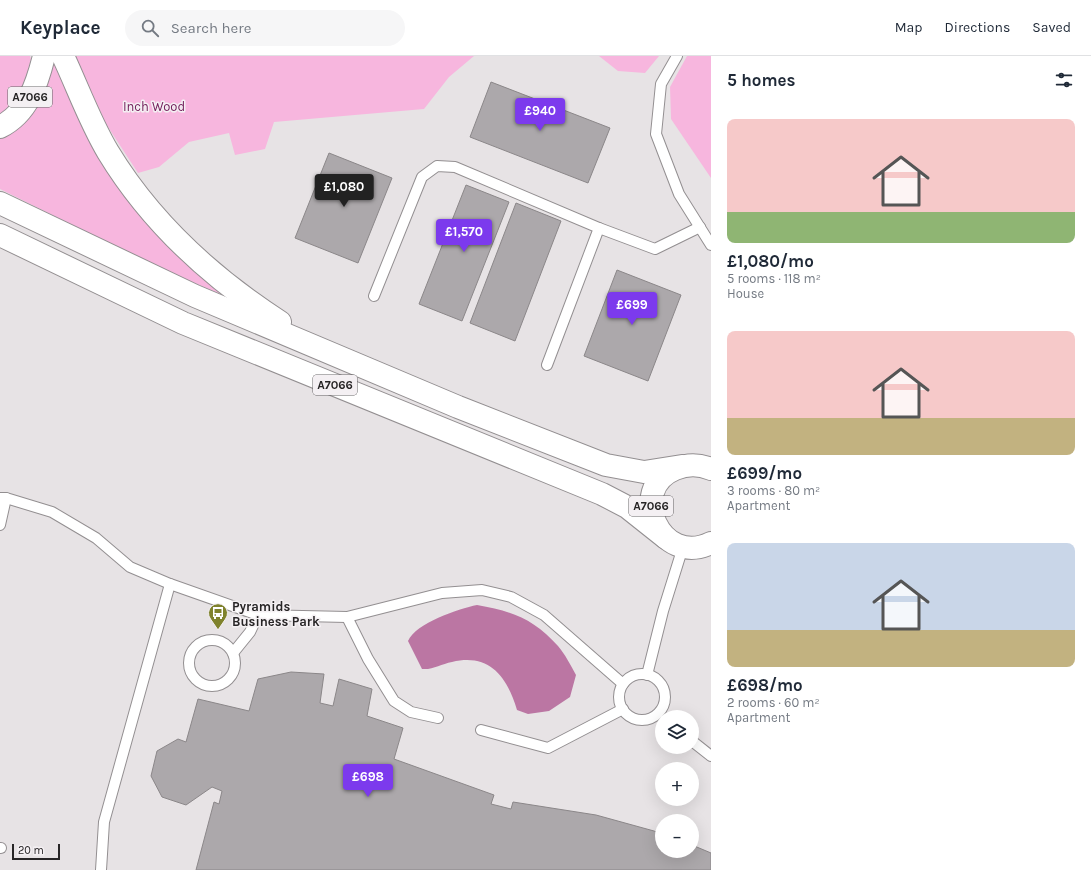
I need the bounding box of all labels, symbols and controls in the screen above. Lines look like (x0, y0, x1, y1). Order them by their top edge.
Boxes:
search box (125, 10, 405, 46)
text: Keyplace (20, 17, 101, 39)
icon: search (139, 17, 161, 39)
text: Search here (171, 19, 251, 37)
text: Map (895, 19, 923, 36)
text: Directions (945, 19, 1010, 36)
text: Saved (1032, 19, 1071, 36)
icon: filters (1053, 69, 1075, 91)
text: 5 homes (727, 70, 796, 90)
road number: A7066 (8, 87, 52, 107)
pin: £940 (516, 98, 564, 132)
park label: Inch Wood (123, 99, 185, 114)
text: £940 (524, 103, 556, 118)
icon: home (865, 145, 937, 217)
pin: £1,080 (311, 174, 377, 208)
text: £1,080 (324, 179, 364, 194)
pin: £1,570 (431, 219, 497, 253)
text: £1,570 (445, 224, 483, 239)
text: £1,080/mo (727, 251, 814, 271)
text: 5 rooms · 118 m² (727, 271, 821, 286)
text: House (727, 286, 764, 301)
pin: £699 (608, 292, 656, 326)
text: £699 (616, 297, 648, 312)
icon: home (865, 357, 937, 429)
road number: A7066 (313, 375, 357, 395)
text: £699/mo (727, 463, 802, 483)
text: 3 rooms · 80 m² (727, 483, 820, 498)
road number: A7066 (629, 496, 673, 516)
text: Apartment (727, 498, 790, 513)
icon: home (865, 569, 937, 641)
place label: Pyramids Business Park (232, 599, 320, 629)
bus stop icon: Pyramids Business Park (207, 602, 229, 630)
text: £698/mo (727, 675, 803, 695)
text: 2 rooms · 60 m² (727, 695, 820, 710)
map controls (655, 710, 699, 858)
button: layers (655, 710, 699, 754)
text: Apartment (727, 710, 790, 725)
button: + (655, 762, 699, 806)
pin: £698 (344, 764, 392, 798)
text: £698 (352, 769, 384, 784)
button: − (655, 814, 699, 858)
scale bar (12, 842, 60, 861)
text: 20 m (18, 844, 44, 857)

